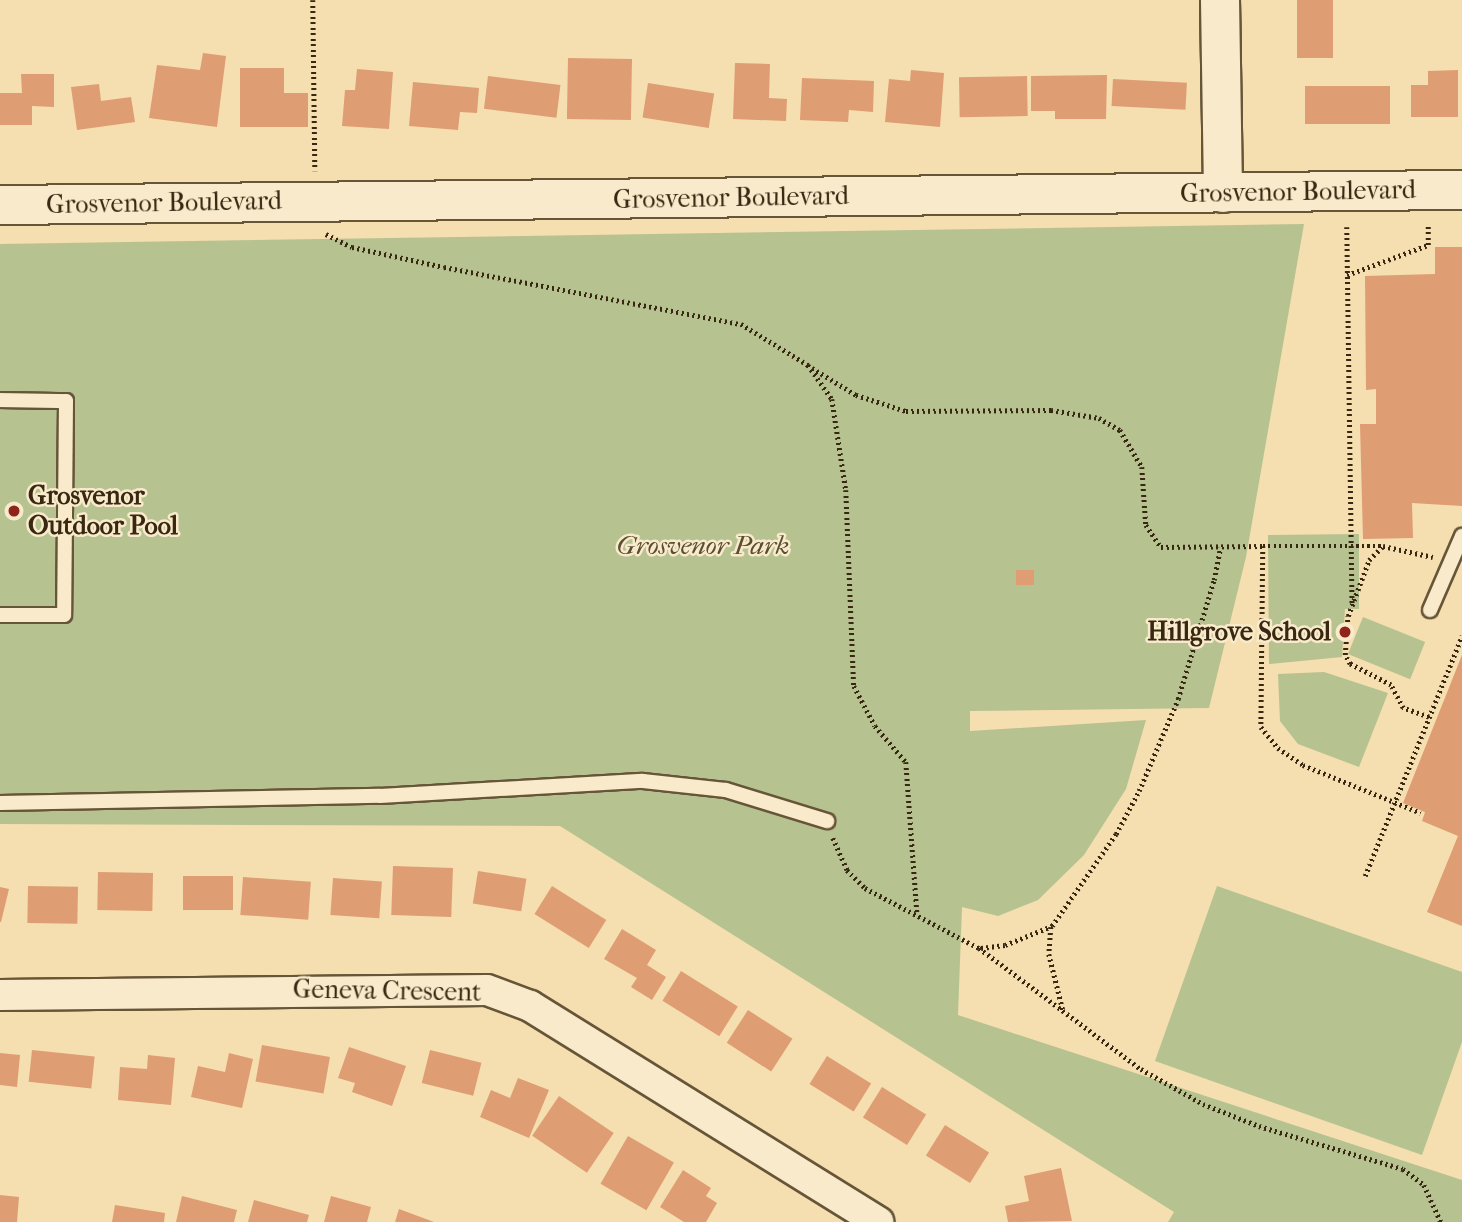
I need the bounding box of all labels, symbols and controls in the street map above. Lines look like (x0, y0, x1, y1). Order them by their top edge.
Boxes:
street label: Grosvenor Boulevard (1180, 174, 1416, 210)
street label: Grosvenor Boulevard (613, 180, 849, 216)
street label: Grosvenor Boulevard (46, 185, 282, 221)
place label: Grosvenor Outdoor Pool (28, 480, 178, 542)
marker: Grosvenor Outdoor Pool (6, 503, 22, 519)
park label: Grosvenor Park (617, 530, 789, 562)
place label: Hillgrove School (1147, 616, 1331, 648)
marker: Hillgrove School (1337, 624, 1353, 640)
street label: Geneva Crescent (293, 974, 481, 1008)

